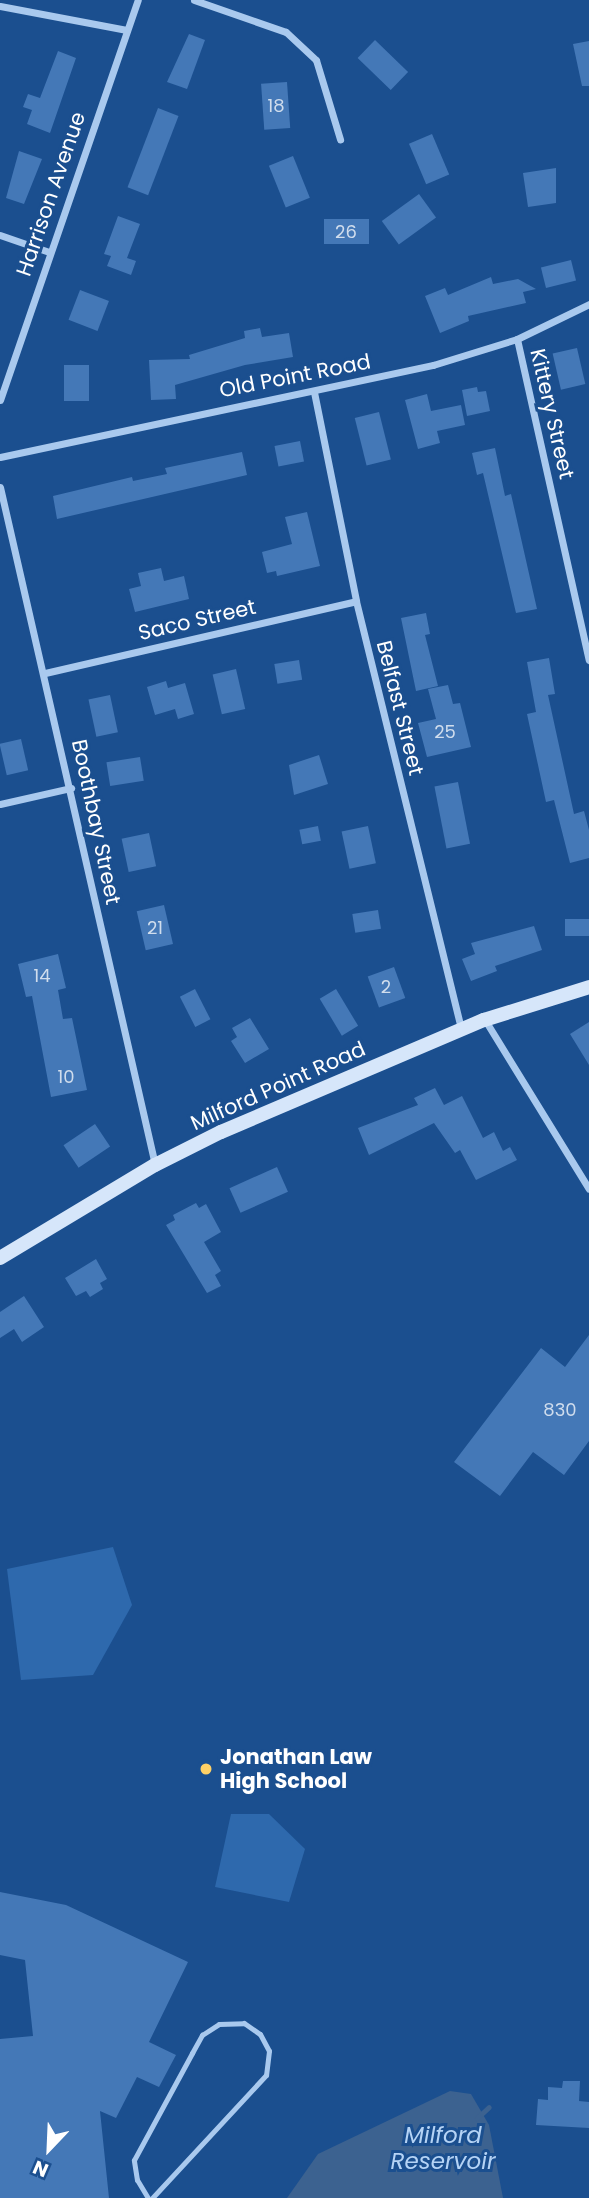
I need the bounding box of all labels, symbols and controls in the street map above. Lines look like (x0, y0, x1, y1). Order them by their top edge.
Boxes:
house number: 18 (267, 95, 285, 117)
street label: Harrison Avenue (11, 109, 91, 279)
house number: 26 (335, 221, 357, 243)
street label: Kittery Street (525, 346, 579, 482)
street label: Old Point Road (217, 349, 373, 403)
street label: Saco Street (136, 594, 258, 646)
street label: Belfast Street (371, 638, 429, 778)
house number: 25 (434, 721, 456, 743)
street label: Boothbay Street (66, 737, 126, 907)
house number: 21 (147, 917, 163, 939)
house number: 14 (33, 965, 51, 987)
house number: 2 (381, 976, 391, 998)
street label: Milford Point Road (187, 1036, 369, 1136)
house number: 10 (57, 1066, 75, 1088)
house number: 830 (543, 1399, 577, 1421)
place label: Jonathan Law High School (220, 1744, 372, 1794)
marker: Jonathan Law High School (198, 1761, 214, 1777)
north arrow (14, 2114, 84, 2184)
water label: Milford Reservoir (391, 2121, 495, 2175)
text: N (29, 2154, 52, 2184)

